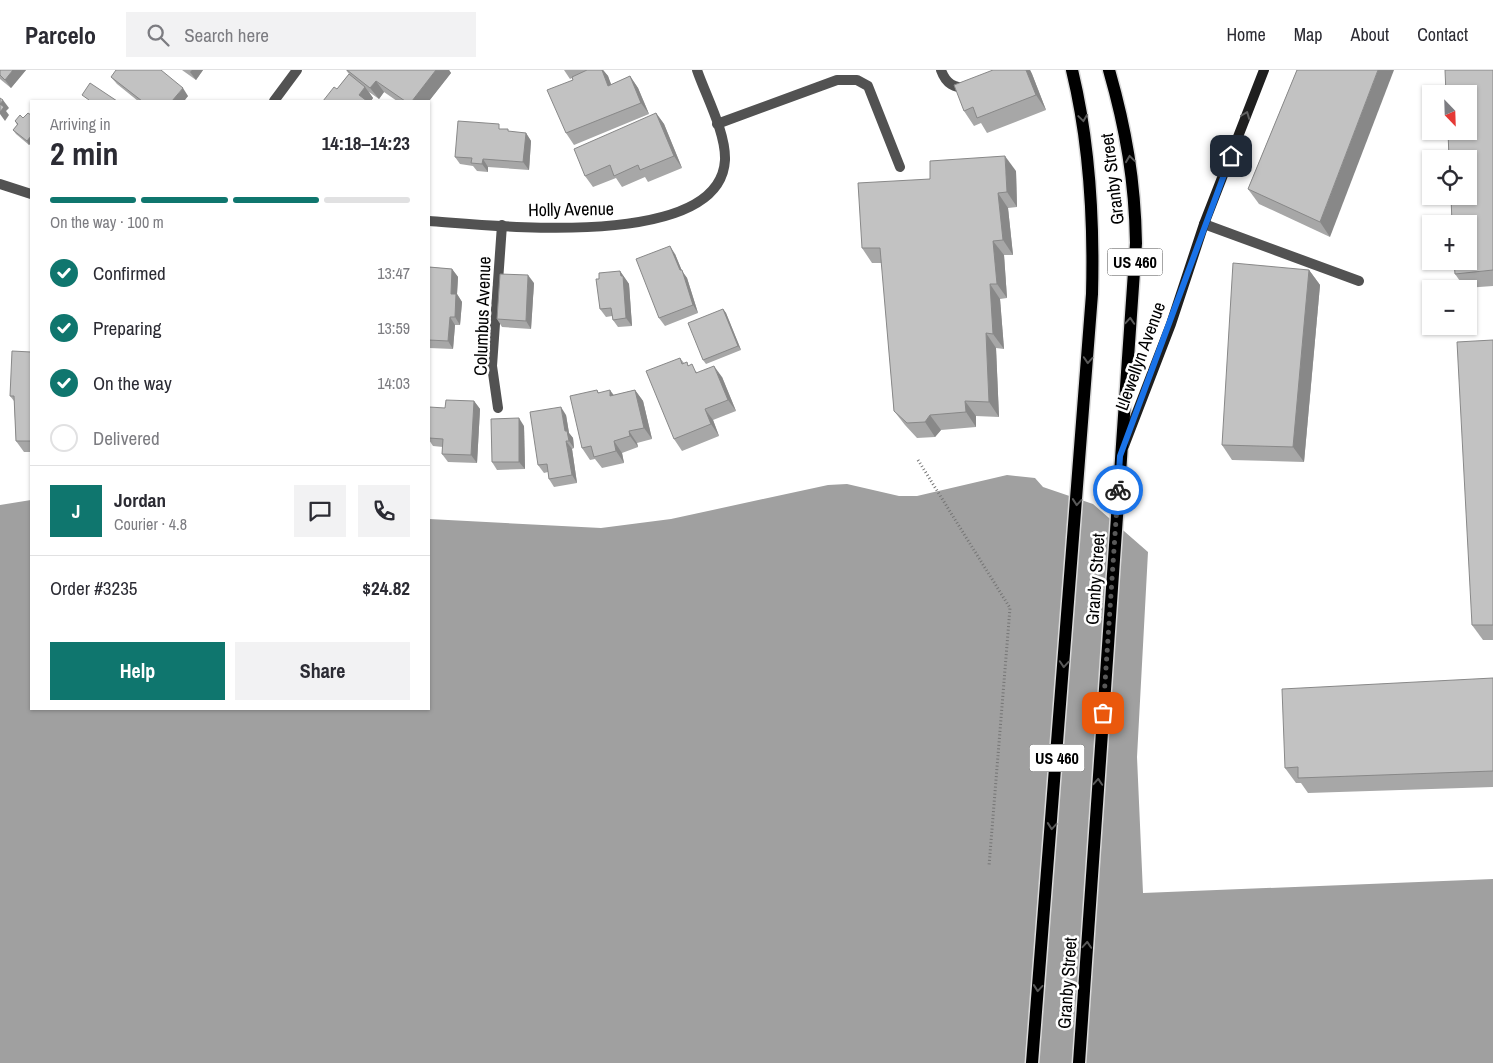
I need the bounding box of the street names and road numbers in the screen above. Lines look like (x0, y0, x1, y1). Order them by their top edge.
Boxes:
street label: Granby Street (1094, 132, 1130, 226)
street label: Holly Avenue (528, 196, 614, 222)
road number: US 460 (1108, 248, 1162, 276)
street label: Columbus Avenue (467, 256, 497, 376)
street label: Llewellyn Avenue (1109, 298, 1171, 414)
street label: Granby Street (1079, 532, 1111, 626)
road number: US 460 (1030, 744, 1084, 771)
street label: Granby Street (1051, 936, 1083, 1030)

